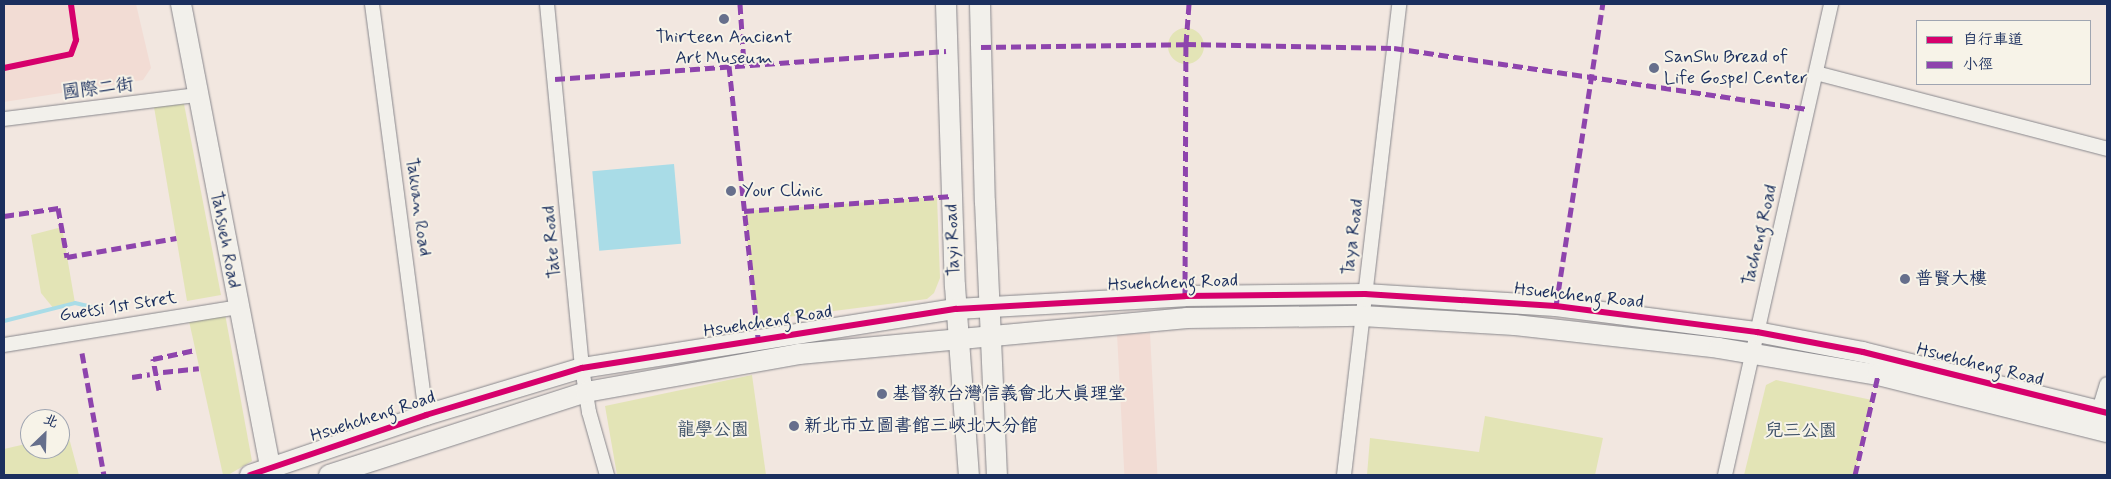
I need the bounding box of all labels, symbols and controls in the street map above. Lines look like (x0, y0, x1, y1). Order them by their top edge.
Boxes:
marker: Thirteen Ancient Art Museum (718, 13, 730, 25)
legend (1916, 20, 2091, 85)
place label: Thirteen Ancient Art Museum (654, 27, 794, 70)
text: 自行車道 (1963, 30, 2023, 50)
place label: SanShu Bread of Life Gospel Center (1664, 47, 1808, 90)
text: 小徑 (1963, 55, 1993, 75)
marker: SanShu Bread of Life Gospel Center (1648, 62, 1660, 74)
street label: 國際二街 (61, 74, 135, 104)
street label: Takuan Road (400, 156, 436, 258)
place label: Your Clinic (742, 180, 824, 202)
street label: Tacheng Road (1738, 183, 1782, 287)
marker: Your Clinic (724, 184, 738, 198)
street label: Tahsueh Road (205, 190, 245, 290)
street label: Taya Road (1338, 198, 1368, 276)
street label: Tayi Road (941, 204, 965, 276)
street label: Tate Road (538, 205, 566, 279)
place label: 普賢大樓 (1915, 268, 1987, 290)
street label: Hsuehcheng Road (1108, 270, 1238, 296)
marker: 普賢大樓 (1899, 273, 1911, 285)
street label: Hsuehcheng Road (1514, 279, 1644, 313)
street label: Guetsi 1st Stret (58, 287, 178, 327)
street label: Hsuehcheng Road (703, 301, 833, 343)
street label: Hsuehcheng Road (1915, 339, 2045, 391)
place label: 基督教台灣信義會北大真理堂 (892, 383, 1126, 405)
street label: Hsuehcheng Road (308, 387, 438, 447)
marker: 基督教台灣信義會北大真理堂 (876, 388, 888, 400)
north arrow (20, 409, 70, 459)
text: 北 (41, 410, 61, 432)
place label: 新北市立圖書館三峽北大分館 (804, 415, 1038, 437)
park label: 龍學公園 (677, 419, 749, 441)
marker: 新北市立圖書館三峽北大分館 (788, 420, 800, 432)
park label: 兒三公園 (1765, 420, 1837, 442)

